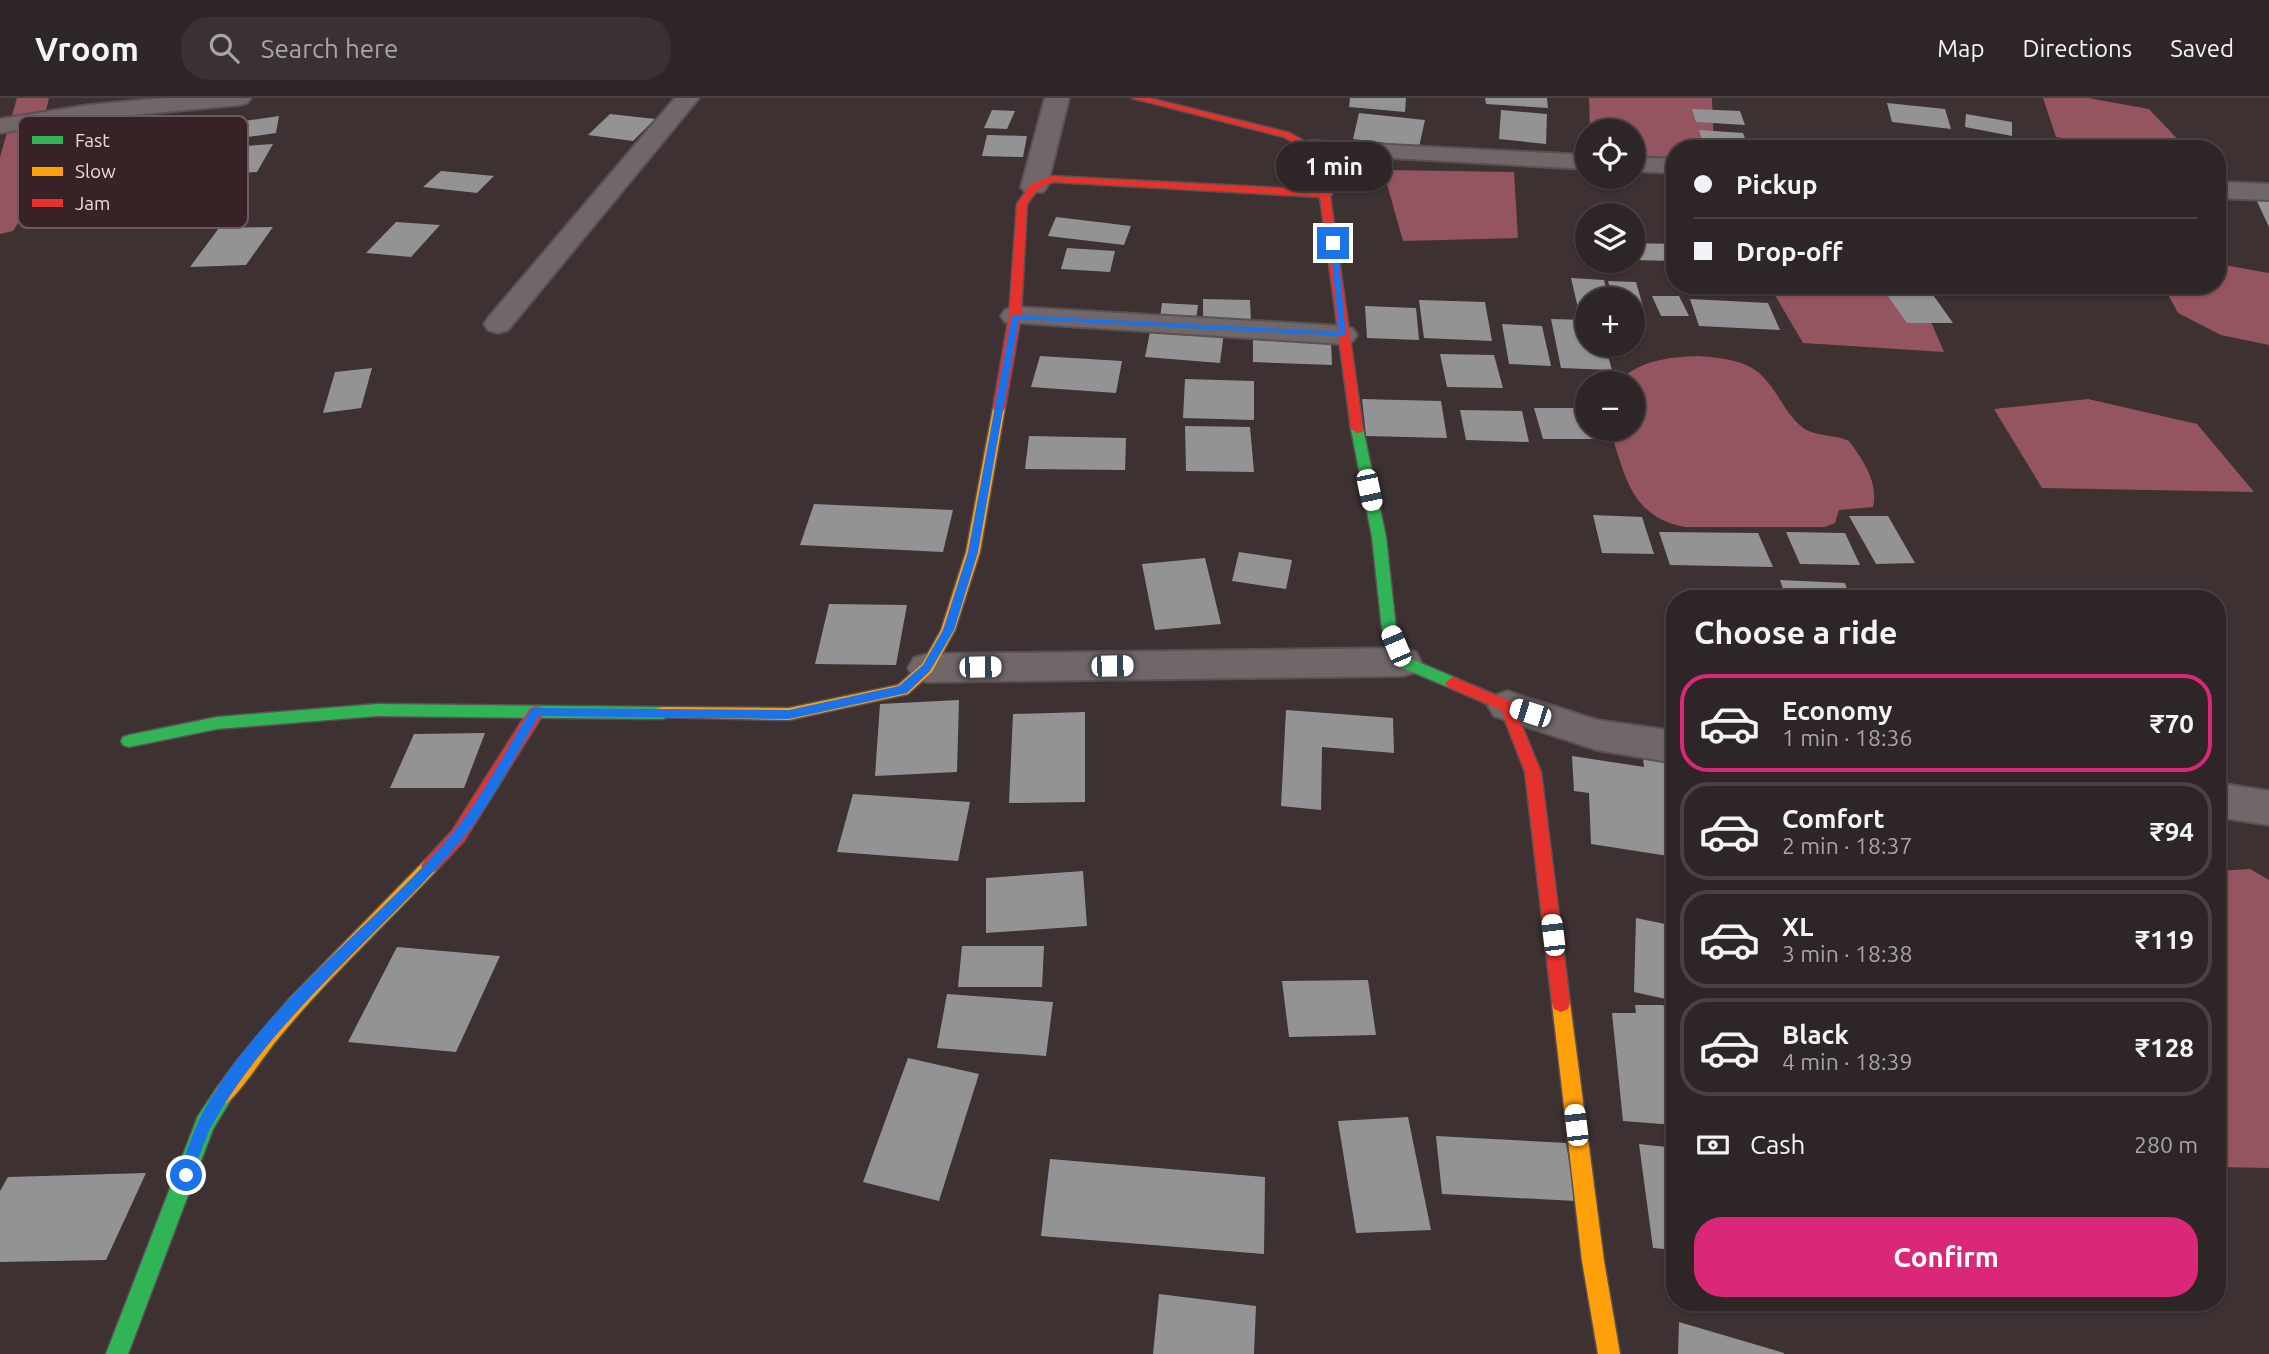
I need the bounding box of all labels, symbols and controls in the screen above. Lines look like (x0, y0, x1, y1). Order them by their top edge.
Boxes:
search box (181, 17, 671, 80)
icon: search (205, 29, 243, 67)
text: Vroom (35, 30, 139, 67)
text: Search here (261, 34, 398, 63)
text: Map (1937, 35, 1984, 62)
text: Directions (2022, 35, 2132, 62)
text: Saved (2170, 35, 2234, 62)
legend (18, 116, 248, 228)
map controls (1575, 119, 1645, 441)
button: locate (1575, 119, 1645, 189)
text: Fast (75, 129, 110, 151)
callout: 1 min (1275, 142, 1391, 190)
text: 1 min (1305, 154, 1363, 179)
text: Slow (75, 160, 116, 182)
text: Pickup (1736, 170, 1818, 199)
text: Jam (75, 192, 111, 214)
button: layers (1575, 203, 1645, 273)
route end (1317, 227, 1349, 259)
text: Drop-off (1736, 237, 1843, 266)
button: + (1575, 287, 1645, 357)
button: − (1575, 371, 1645, 441)
car (1355, 467, 1384, 513)
text: Choose a ride (1694, 614, 1897, 650)
car (1379, 623, 1414, 669)
car (1091, 655, 1134, 677)
car (959, 656, 1002, 678)
icon: car (1698, 692, 1761, 755)
text: Economy (1782, 696, 1892, 725)
car (1507, 697, 1554, 729)
text: ₹70 (2150, 709, 2194, 738)
text: 1 min · 18:36 (1782, 725, 1913, 750)
icon: car (1698, 800, 1761, 863)
text: Comfort (1782, 804, 1885, 833)
text: ₹94 (2150, 817, 2194, 846)
text: 2 min · 18:37 (1782, 833, 1913, 858)
icon: car (1698, 908, 1761, 971)
text: XL (1782, 912, 1813, 941)
car (1541, 913, 1566, 957)
text: ₹119 (2135, 925, 2194, 954)
text: 3 min · 18:38 (1782, 941, 1913, 966)
icon: car (1698, 1016, 1761, 1079)
text: Black (1782, 1020, 1849, 1049)
text: ₹128 (2135, 1033, 2194, 1062)
text: 4 min · 18:39 (1782, 1049, 1913, 1074)
car (1564, 1103, 1589, 1147)
icon: cash (1694, 1126, 1732, 1164)
text: Cash (1750, 1130, 1805, 1159)
text: 280 m (2134, 1132, 2198, 1157)
route start (170, 1159, 202, 1191)
button: Confirm (1694, 1217, 2198, 1297)

